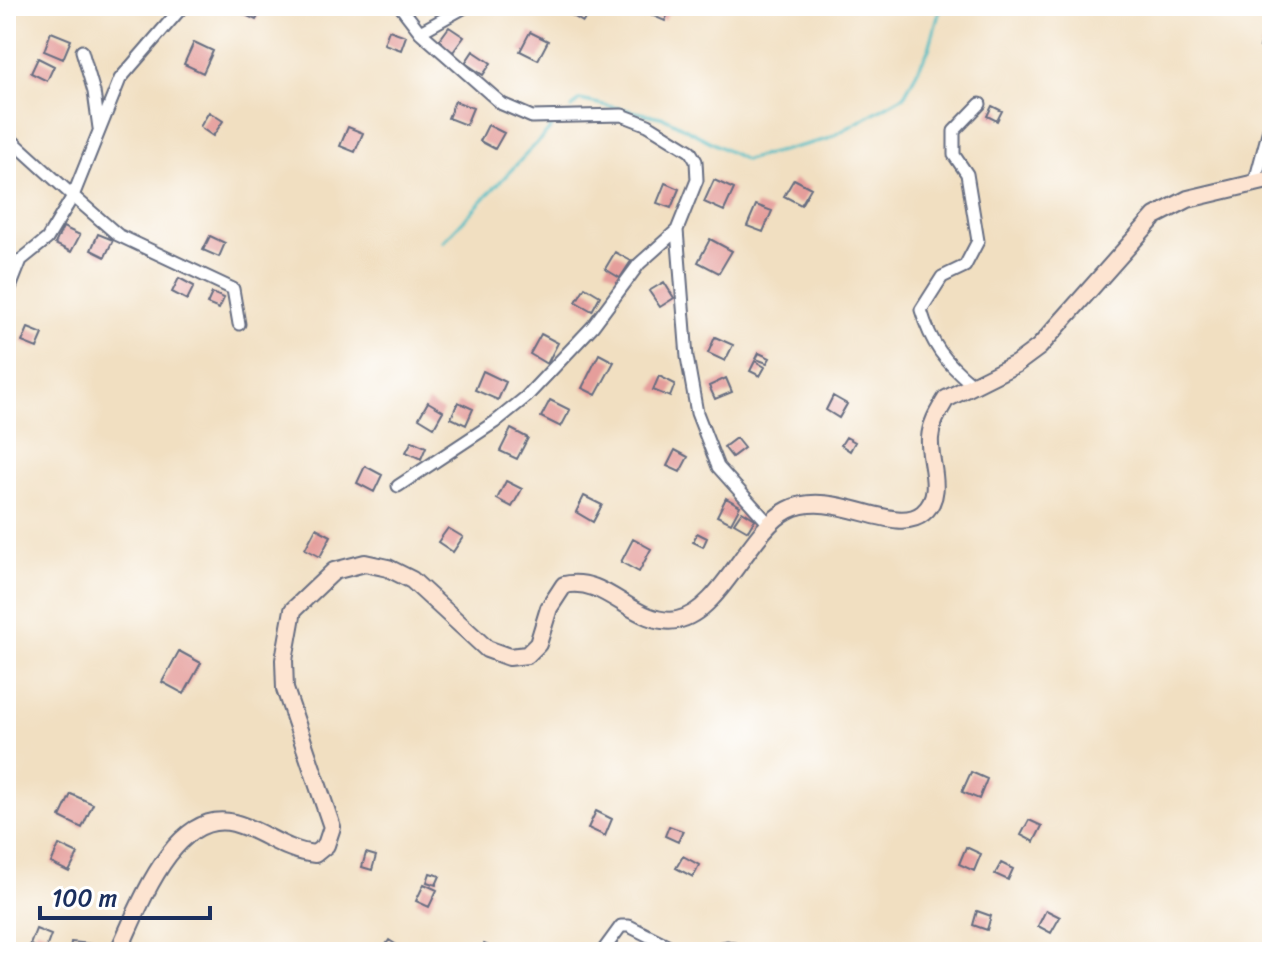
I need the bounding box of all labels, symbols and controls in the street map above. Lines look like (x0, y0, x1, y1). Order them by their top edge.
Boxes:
scale bar (40, 870, 210, 920)
text: 100 m (52, 877, 117, 919)

